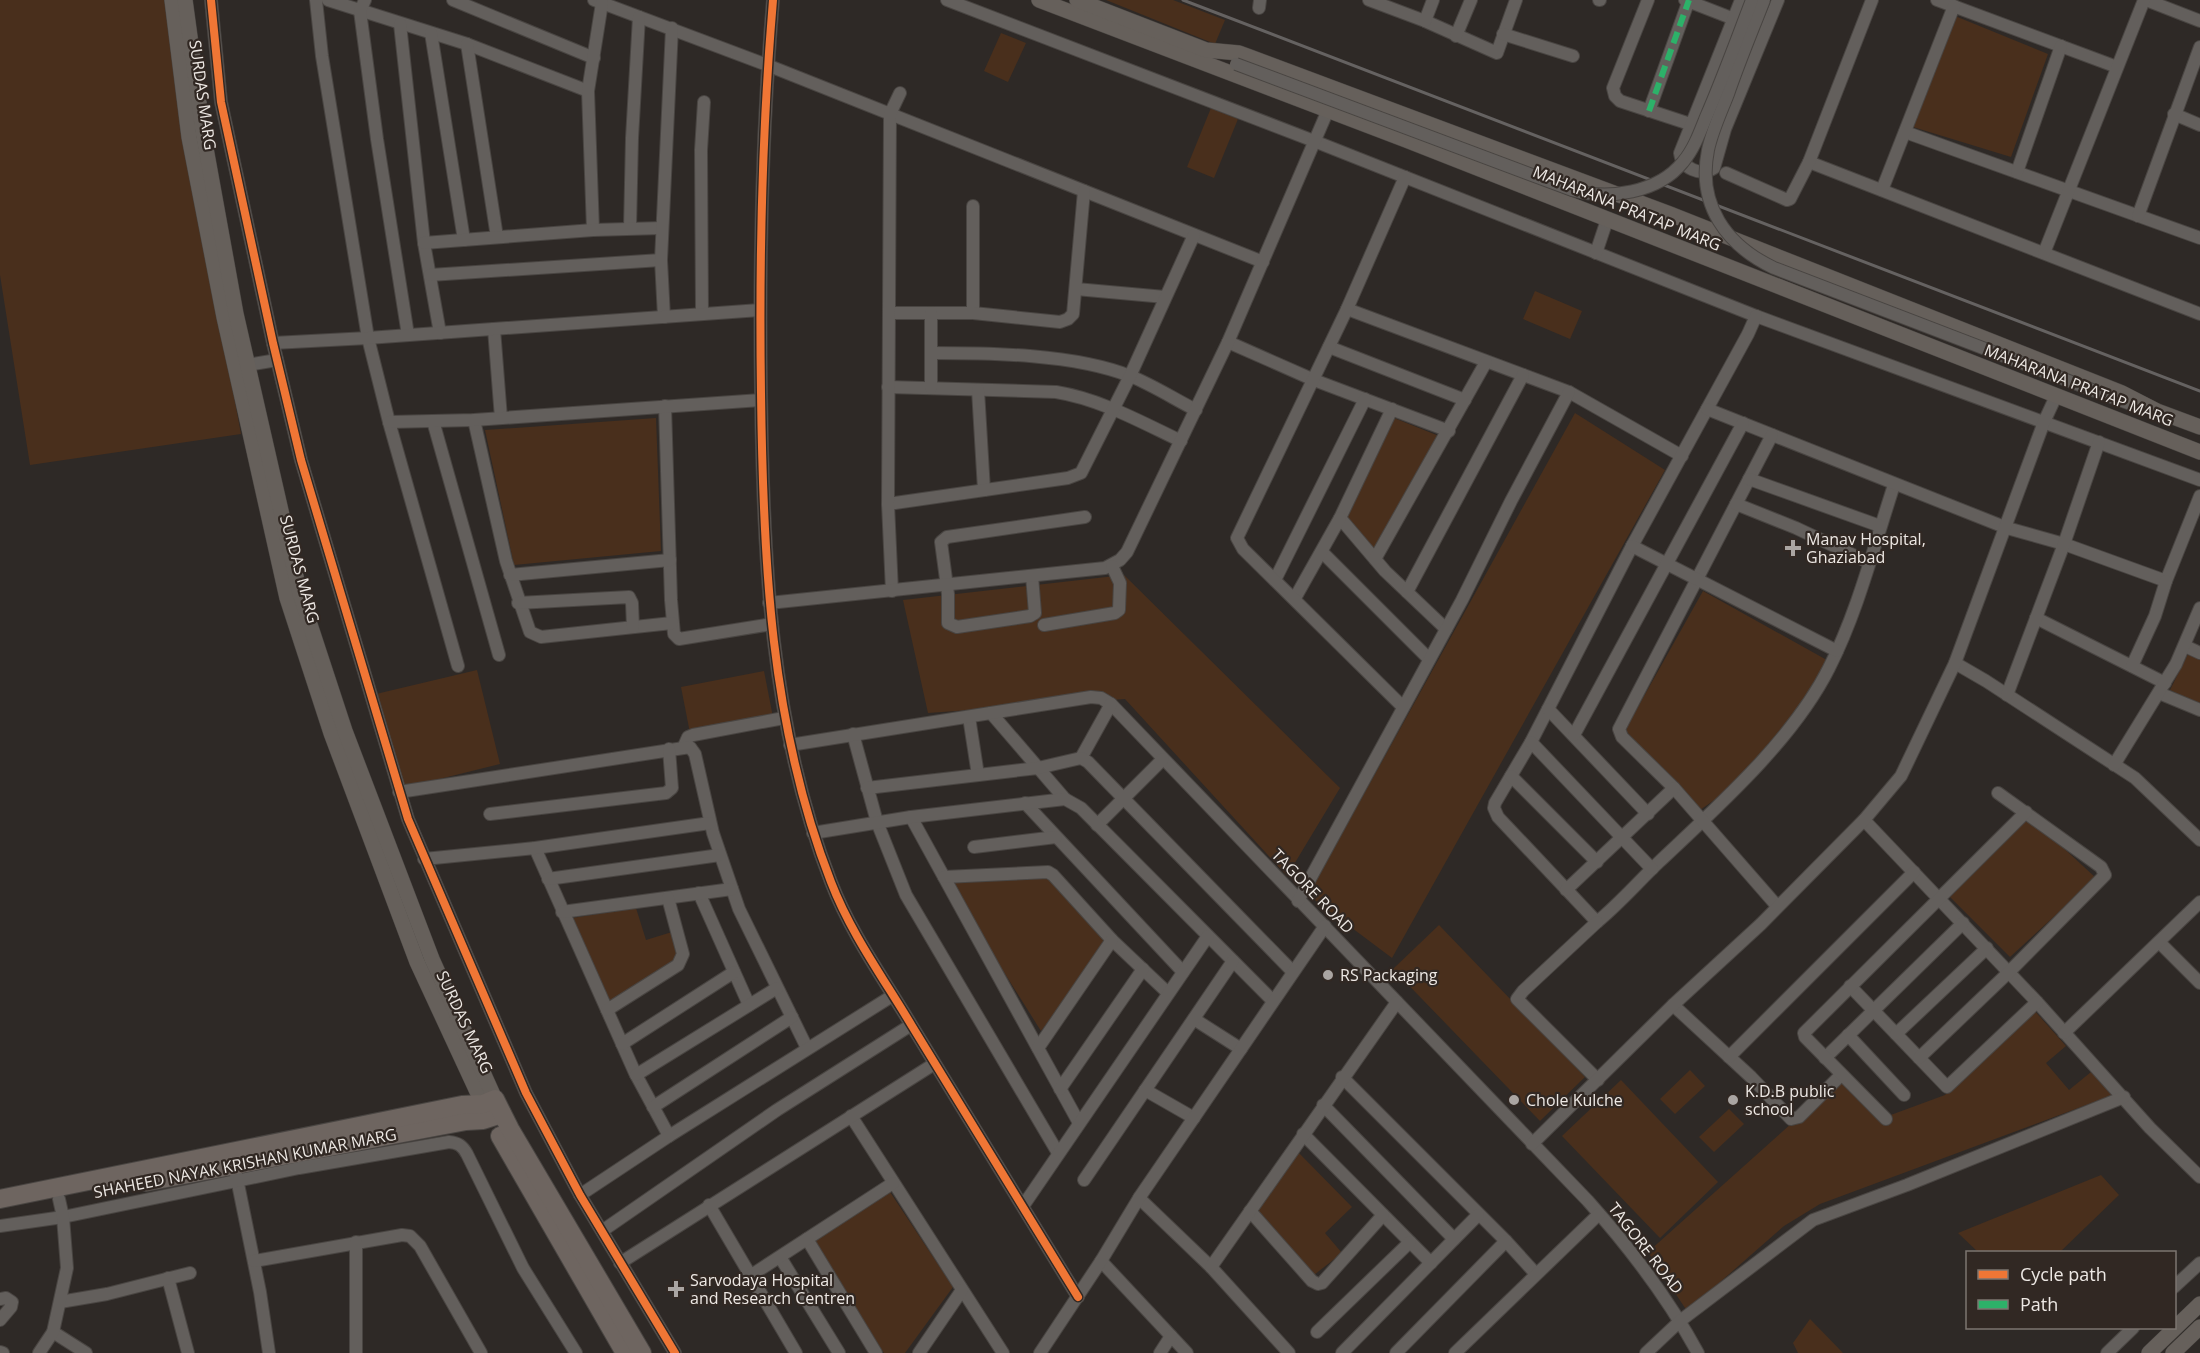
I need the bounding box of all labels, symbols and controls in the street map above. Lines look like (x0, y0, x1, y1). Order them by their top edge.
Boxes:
street label: SURDAS MARG (184, 39, 222, 151)
street label: MAHARANA PRATAP MARG (1530, 160, 1724, 256)
street label: MAHARANA PRATAP MARG (1981, 339, 2177, 431)
street label: SURDAS MARG (275, 513, 325, 625)
place label: Manav Hospital, Ghaziabad (1806, 528, 1926, 568)
marker: Manav Hospital, Ghaziabad (1784, 539, 1802, 557)
street label: TAGORE ROAD (1267, 844, 1359, 938)
place label: RS Packaging (1340, 964, 1438, 986)
street label: SURDAS MARG (432, 967, 498, 1077)
marker: RS Packaging (1321, 968, 1335, 982)
place label: K.D.B public school (1745, 1080, 1835, 1120)
place label: Chole Kulche (1526, 1089, 1623, 1111)
marker: Chole Kulche (1507, 1093, 1521, 1107)
marker: K.D.B public school (1726, 1093, 1740, 1107)
street label: SHAHEED NAYAK KRISHAN KUMAR MARG (92, 1123, 398, 1203)
street label: TAGORE ROAD (1603, 1198, 1689, 1298)
legend (1966, 1251, 2176, 1329)
text: Cycle path (2020, 1262, 2107, 1286)
place label: Sarvodaya Hospital and Research Centren (690, 1269, 855, 1309)
marker: Sarvodaya Hospital and Research Centren (667, 1280, 685, 1298)
text: Path (2020, 1292, 2058, 1316)

